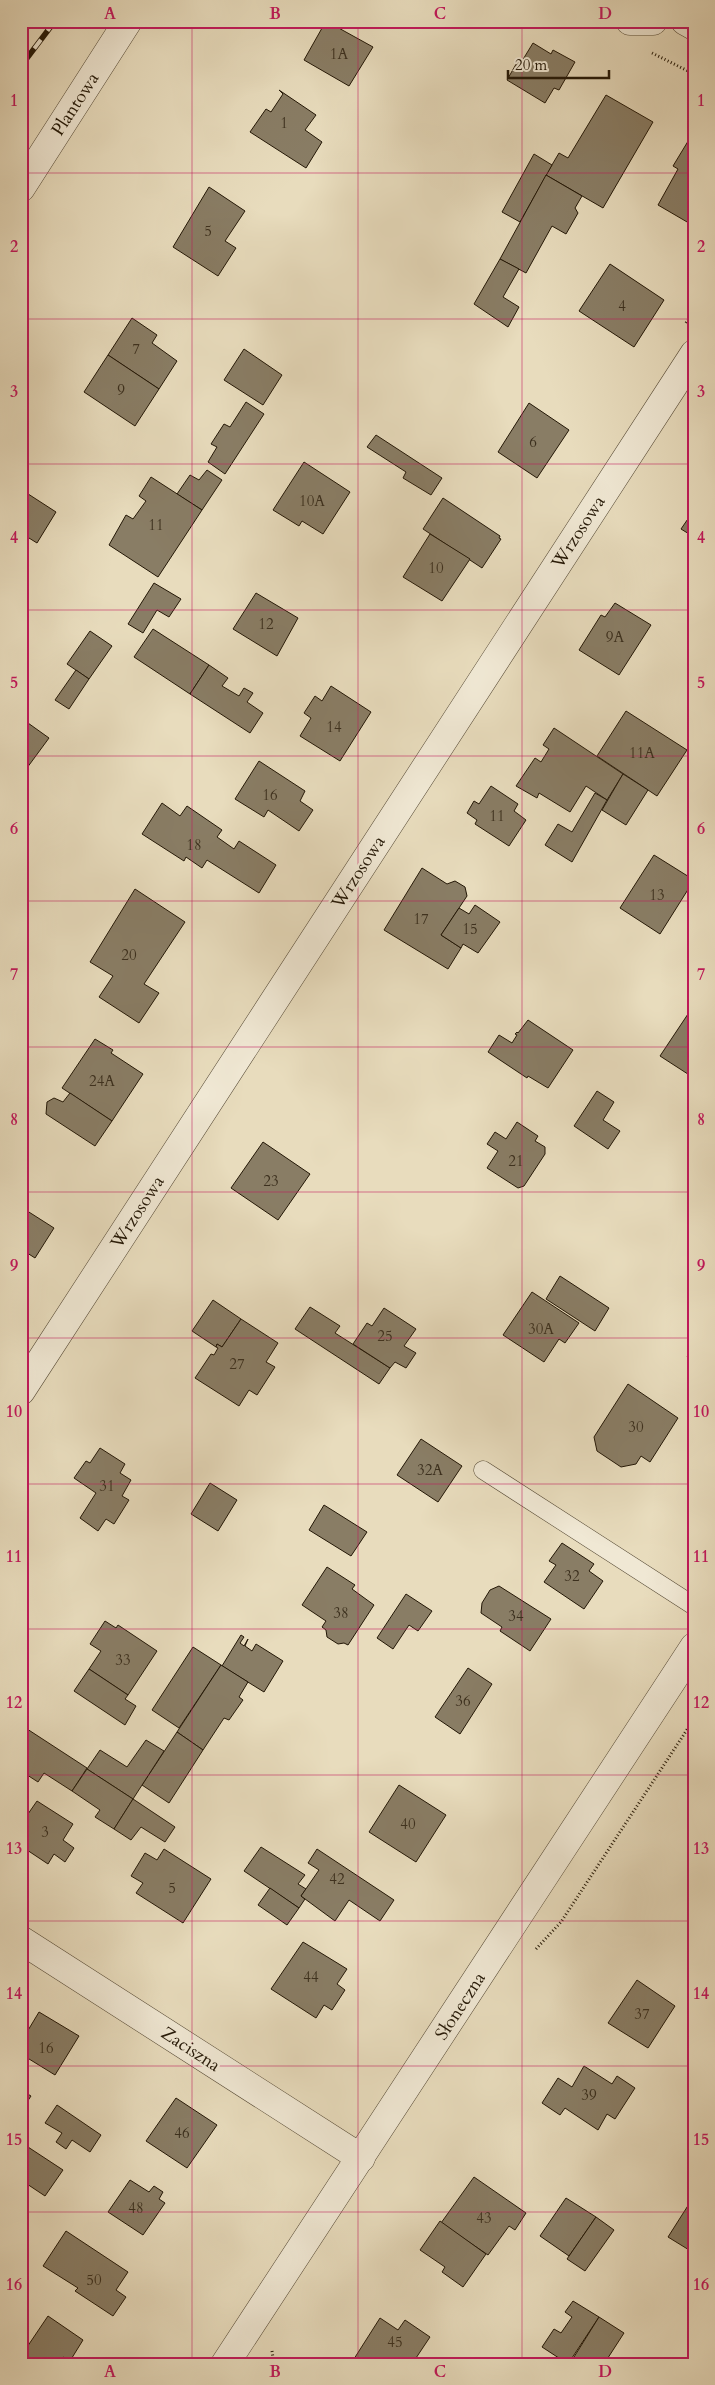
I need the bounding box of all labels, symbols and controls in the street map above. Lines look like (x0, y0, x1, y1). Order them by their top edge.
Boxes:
text: A (104, 3, 116, 25)
text: B (269, 3, 281, 25)
text: C (434, 3, 446, 25)
text: D (598, 3, 612, 25)
house number: 1A (330, 44, 349, 64)
scale bar (508, 48, 609, 80)
text: 20 m (515, 55, 547, 75)
street label: Plantowa (46, 68, 105, 141)
text: 1 (10, 90, 18, 112)
text: 1 (697, 90, 705, 112)
house number: 1 (280, 113, 288, 133)
house number: 5 (204, 221, 212, 241)
text: 2 (10, 236, 18, 258)
text: 2 (697, 236, 705, 258)
house number: 4 (618, 296, 626, 316)
house number: 7 (132, 339, 140, 359)
house number: 9 (117, 380, 125, 400)
text: 3 (10, 381, 18, 403)
text: 3 (697, 381, 705, 403)
house number: 6 (529, 432, 537, 452)
house number: 10A (299, 491, 325, 511)
street label: Wrzosowa (545, 491, 611, 574)
house number: 11 (148, 515, 164, 535)
text: 4 (10, 527, 18, 549)
text: 4 (697, 527, 705, 549)
house number: 10 (428, 558, 444, 578)
house number: 12 (258, 614, 274, 634)
house number: 9A (606, 627, 625, 647)
text: 5 (10, 672, 18, 694)
text: 5 (697, 672, 705, 694)
house number: 14 (326, 717, 342, 737)
house number: 11A (629, 743, 655, 763)
house number: 16 (262, 785, 278, 805)
house number: 11 (489, 806, 505, 826)
text: 6 (10, 818, 18, 840)
text: 6 (697, 818, 705, 840)
street label: Wrzosowa (325, 831, 391, 914)
house number: 18 (186, 835, 202, 855)
house number: 13 (649, 885, 665, 905)
house number: 17 (413, 909, 429, 929)
house number: 15 (462, 919, 478, 939)
house number: 20 (121, 945, 137, 965)
text: 7 (10, 964, 18, 986)
text: 7 (697, 964, 705, 986)
house number: 24A (89, 1071, 115, 1091)
text: 8 (10, 1109, 18, 1131)
text: 8 (697, 1109, 705, 1131)
house number: 21 (508, 1151, 524, 1171)
street label: Wrzosowa (104, 1171, 170, 1254)
house number: 23 (263, 1171, 279, 1191)
text: 9 (10, 1255, 18, 1277)
text: 9 (697, 1255, 705, 1277)
house number: 30A (528, 1319, 554, 1339)
house number: 25 (377, 1326, 393, 1346)
house number: 27 (229, 1354, 245, 1374)
text: 10 (6, 1401, 22, 1423)
text: 10 (693, 1401, 709, 1423)
house number: 30 (628, 1417, 644, 1437)
house number: 32A (417, 1460, 443, 1480)
house number: 31 (99, 1476, 115, 1496)
text: 11 (6, 1546, 22, 1568)
text: 11 (693, 1546, 709, 1568)
house number: 32 (564, 1566, 580, 1586)
house number: 38 (333, 1603, 349, 1623)
house number: 34 (508, 1606, 524, 1626)
house number: 33 (115, 1650, 131, 1670)
house number: 36 (455, 1691, 471, 1711)
text: 12 (6, 1692, 22, 1714)
text: 12 (693, 1692, 709, 1714)
house number: 40 (400, 1814, 416, 1834)
house number: 3 (41, 1822, 49, 1842)
text: 13 (6, 1838, 22, 1860)
text: 13 (693, 1838, 709, 1860)
house number: 42 (329, 1869, 345, 1889)
house number: 5 (168, 1878, 176, 1898)
house number: 44 (303, 1967, 319, 1987)
street label: Słoneczna (429, 1967, 492, 2045)
text: 14 (6, 1983, 22, 2005)
text: 14 (693, 1983, 709, 2005)
house number: 37 (634, 2004, 650, 2024)
street label: Zaciszna (156, 2021, 225, 2078)
house number: 16 (38, 2038, 54, 2058)
house number: 39 (581, 2085, 597, 2105)
house number: 46 (174, 2123, 190, 2143)
text: 15 (6, 2129, 22, 2151)
text: 15 (693, 2129, 709, 2151)
house number: 48 (128, 2198, 144, 2218)
house number: 43 (476, 2208, 492, 2228)
house number: 50 (86, 2270, 102, 2290)
text: 16 (6, 2274, 22, 2296)
text: 16 (693, 2274, 709, 2296)
house number: 45 (387, 2332, 403, 2352)
text: A (104, 2361, 116, 2383)
text: B (269, 2361, 281, 2383)
text: C (434, 2361, 446, 2383)
text: D (598, 2361, 612, 2383)

